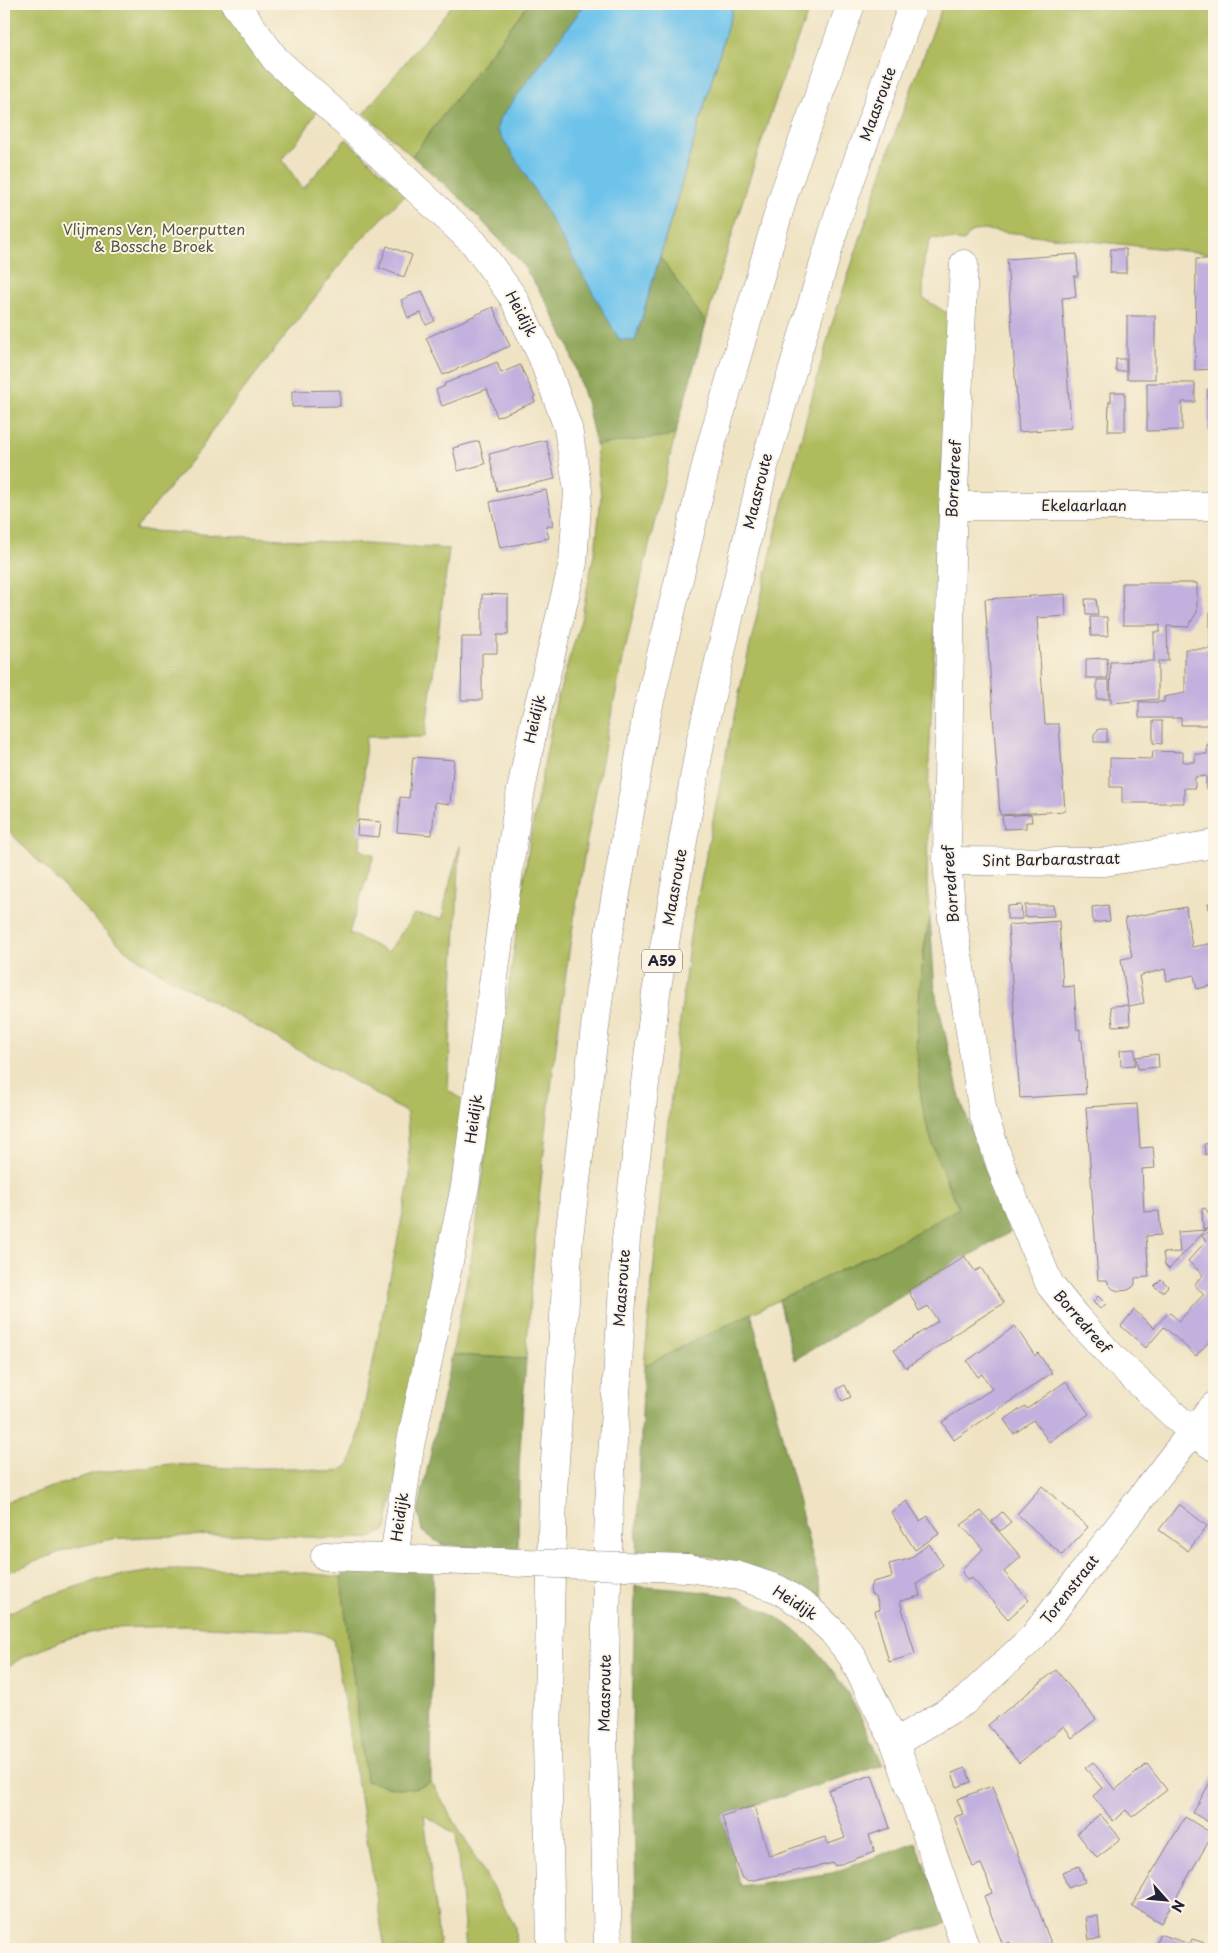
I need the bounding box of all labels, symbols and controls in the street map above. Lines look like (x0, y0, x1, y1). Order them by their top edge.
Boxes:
street label: Maasroute (852, 63, 901, 144)
park label: Vlijmens Ven, Moerputten & Bossche Broek (63, 217, 245, 257)
street label: Heidijk (501, 286, 544, 341)
street label: Borredreef (939, 439, 966, 518)
street label: Maasroute (736, 450, 777, 531)
street label: Ekelaarlaan (1041, 493, 1127, 516)
street label: Heidijk (517, 692, 550, 745)
street label: Borredreef (935, 844, 964, 924)
street label: Maasroute (655, 846, 692, 927)
street label: Sint Barbarastraat (982, 846, 1120, 871)
road number: A59 (642, 949, 682, 972)
street label: Heidijk (458, 1093, 487, 1145)
street label: Maasroute (606, 1248, 635, 1327)
street label: Borredreef (1049, 1284, 1118, 1359)
street label: Heidijk (384, 1491, 413, 1543)
street label: Torenstraat (1034, 1549, 1104, 1629)
street label: Heidijk (769, 1579, 823, 1625)
street label: Maasroute (591, 1654, 616, 1732)
north arrow (1140, 1876, 1190, 1926)
text: N (1166, 1896, 1190, 1916)

